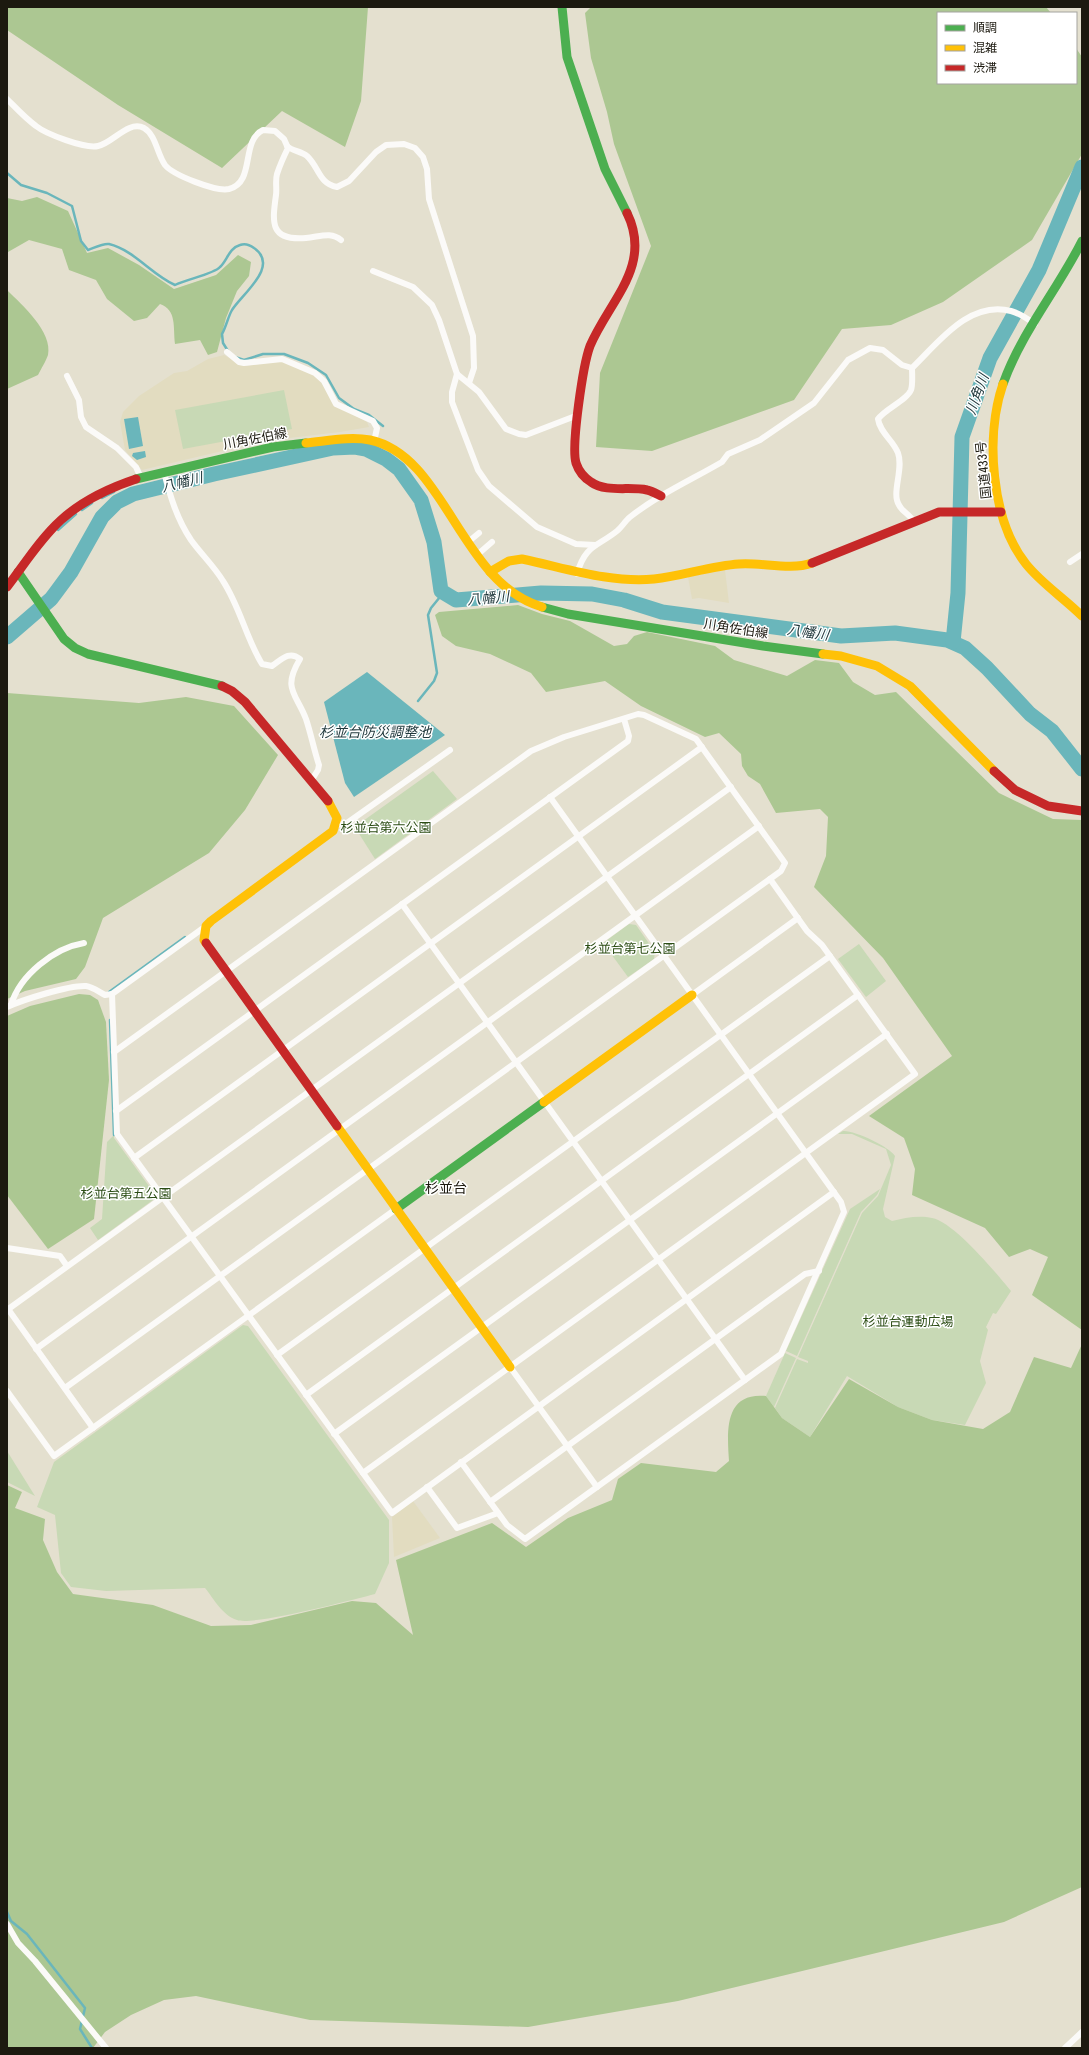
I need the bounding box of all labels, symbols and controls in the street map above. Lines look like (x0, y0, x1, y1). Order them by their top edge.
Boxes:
legend (937, 12, 1077, 84)
text: 順調 (973, 21, 997, 35)
text: 混雑 (973, 41, 997, 55)
text: 渋滞 (973, 61, 997, 75)
water label: 川角川 (962, 370, 992, 416)
street label: 川角佐伯線 (222, 425, 288, 452)
street label: 国道433号 (973, 440, 994, 500)
water label: 八幡川 (160, 469, 206, 495)
water label: 八幡川 (466, 588, 512, 608)
street label: 川角佐伯線 (703, 616, 769, 641)
water label: 八幡川 (786, 621, 832, 643)
water label: 杉並台防災調整池 (319, 724, 433, 740)
park label: 杉並台第六公園 (340, 820, 432, 835)
park label: 杉並台第七公園 (584, 941, 676, 956)
district label: 杉並台 (425, 1180, 467, 1196)
park label: 杉並台第五公園 (80, 1186, 172, 1201)
park label: 杉並台運動広場 (862, 1314, 954, 1329)

